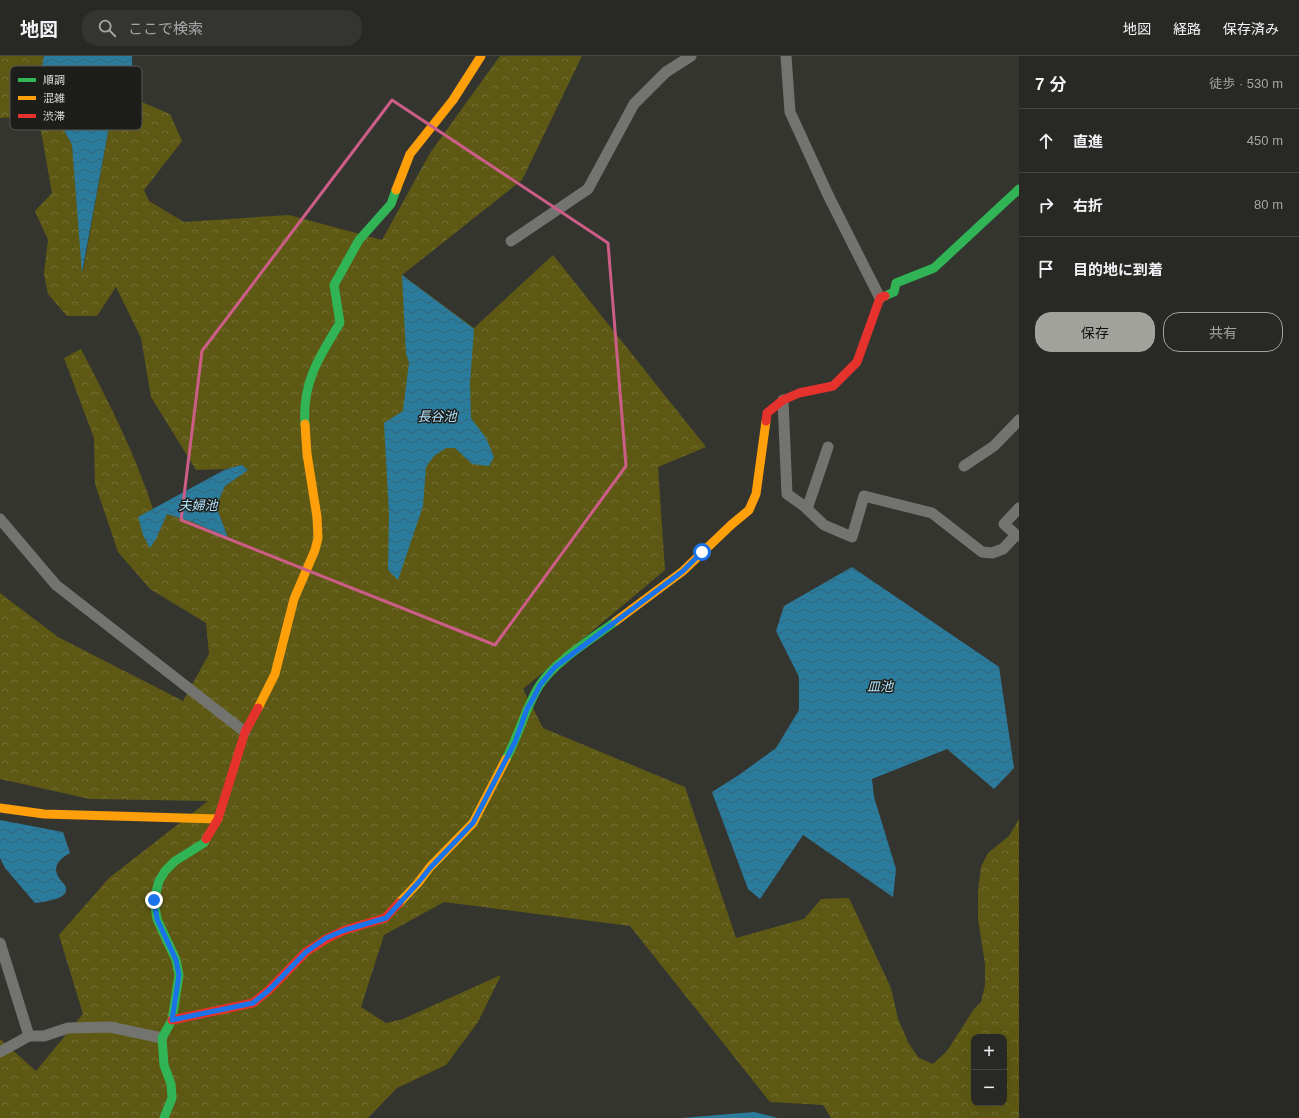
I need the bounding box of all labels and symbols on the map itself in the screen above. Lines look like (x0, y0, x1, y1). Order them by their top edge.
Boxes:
legend (10, 66, 142, 130)
text: 順調 (43, 74, 65, 86)
text: 混雑 (43, 92, 65, 104)
text: 渋滞 (43, 110, 65, 122)
water label: 長谷池 (417, 409, 458, 424)
water label: 夫婦池 (178, 498, 219, 513)
route start (693, 543, 711, 561)
water label: 皿池 (867, 679, 895, 694)
route end (145, 891, 163, 909)

